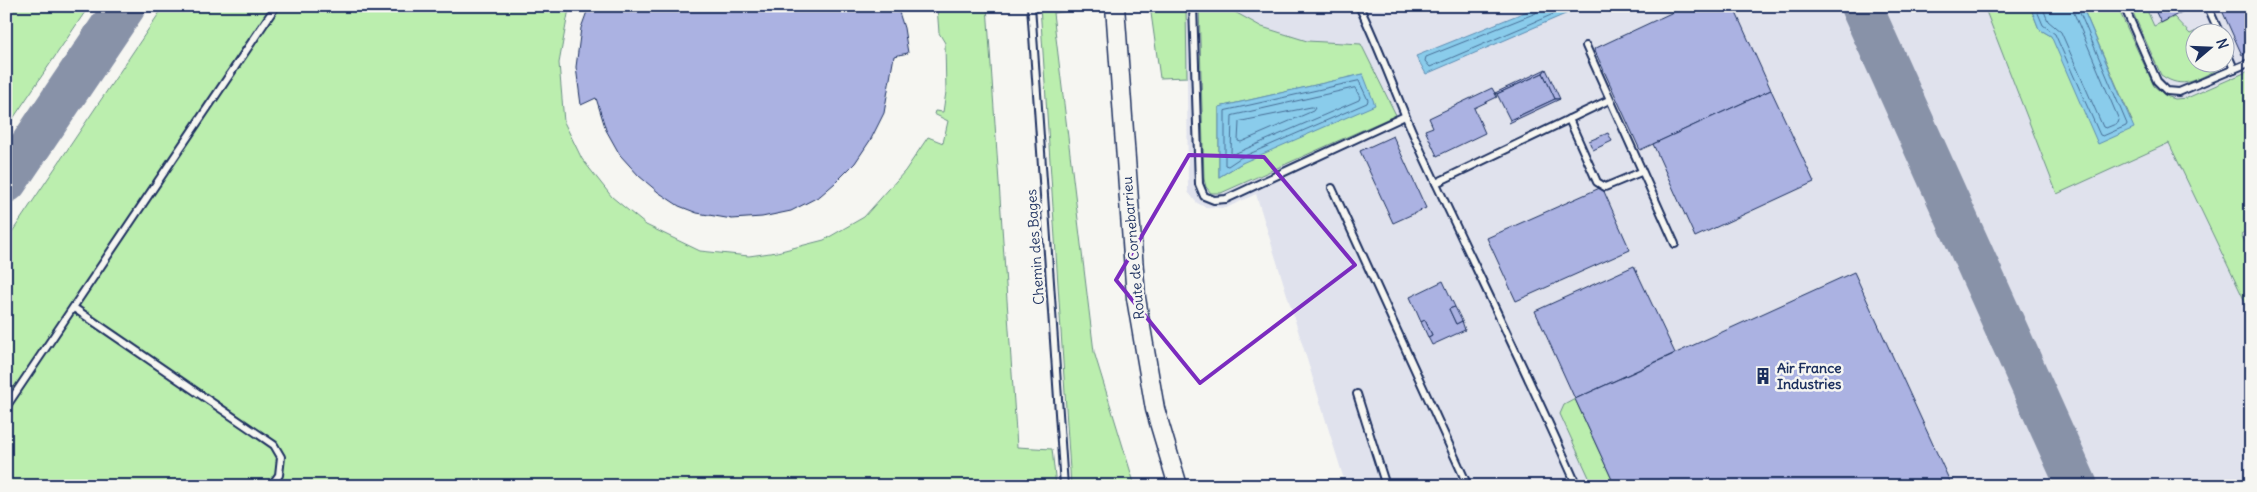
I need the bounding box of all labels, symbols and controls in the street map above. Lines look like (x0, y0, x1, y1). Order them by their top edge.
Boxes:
north arrow (2184, 22, 2234, 72)
text: N (2212, 36, 2232, 51)
street label: Route de Cornebarrieu (1118, 176, 1148, 320)
street label: Chemin des Bages (1022, 189, 1048, 305)
place label: Air France Industries (1777, 359, 1842, 393)
building icon: Air France Industries (1753, 366, 1773, 386)

